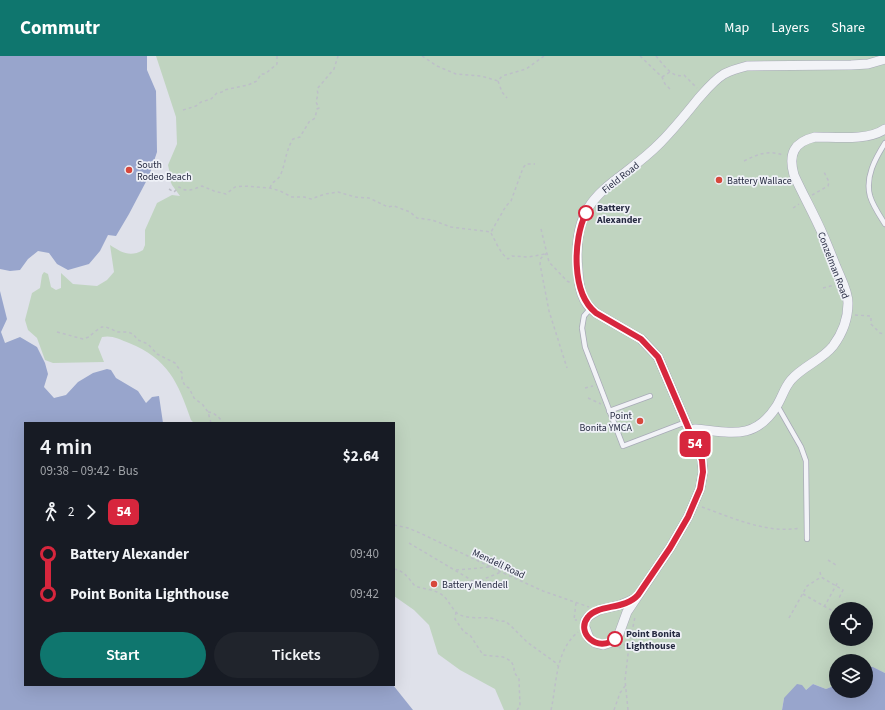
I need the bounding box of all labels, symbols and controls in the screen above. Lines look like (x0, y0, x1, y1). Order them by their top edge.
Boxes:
text: Commutr (20, 15, 100, 42)
text: Map (724, 18, 749, 38)
text: Layers (771, 18, 809, 38)
text: Share (831, 18, 865, 38)
place label: South Rodeo Beach (137, 158, 192, 184)
street label: Field Road (599, 159, 642, 197)
marker: South Rodeo Beach (124, 165, 134, 175)
place label: Battery Wallace (727, 174, 792, 188)
marker: Battery Wallace (714, 175, 724, 185)
place label: Battery Alexander (596, 201, 642, 227)
marker: Battery Alexander (578, 205, 594, 221)
street label: Conzelman Road (814, 230, 852, 301)
place label: Point Bonita YMCA (579, 409, 633, 435)
marker: Point Bonita YMCA (635, 416, 645, 426)
text: 4 min (40, 431, 92, 463)
line badge: 54 (677, 431, 713, 457)
text: 54 (688, 434, 702, 454)
text: $2.64 (343, 446, 379, 467)
text: 09:38 – 09:42 · Bus (40, 462, 138, 480)
icon: walk (40, 501, 62, 523)
icon: forward (80, 501, 102, 523)
text: 54 (116, 502, 131, 522)
text: 2 (68, 503, 74, 521)
text: Battery Alexander (70, 544, 189, 565)
text: 09:40 (350, 545, 379, 563)
street label: Mendell Road (470, 546, 527, 582)
place label: Battery Mendell (442, 578, 508, 592)
marker: Battery Mendell (429, 579, 439, 589)
text: Point Bonita Lighthouse (70, 584, 229, 605)
text: 09:42 (350, 585, 379, 603)
map controls (829, 602, 873, 698)
button: locate (829, 602, 873, 646)
place label: Point Bonita Lighthouse (626, 627, 681, 653)
marker: Point Bonita Lighthouse (607, 631, 623, 647)
button: Start (40, 632, 206, 678)
button: Tickets (214, 632, 379, 678)
button: layers (829, 654, 873, 698)

